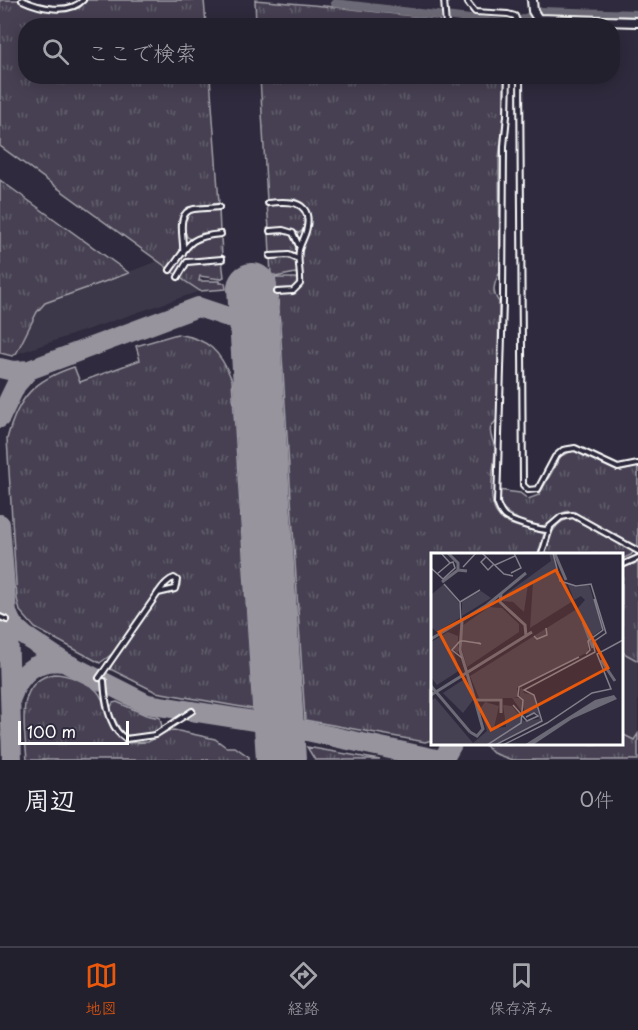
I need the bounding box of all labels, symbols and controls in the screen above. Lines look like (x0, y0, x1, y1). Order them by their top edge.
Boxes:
search box (18, 18, 620, 84)
icon: search (39, 35, 72, 68)
text: ここで検索 (87, 35, 197, 68)
inset map (431, 553, 623, 745)
scale bar (18, 718, 129, 746)
text: 100 m (27, 719, 76, 743)
text: 周辺 (24, 780, 76, 819)
text: 0件 (579, 784, 614, 814)
tab: 地図 (85, 959, 118, 1019)
tab: 経路 (287, 959, 320, 1019)
tab: 保存済み (489, 959, 553, 1019)

